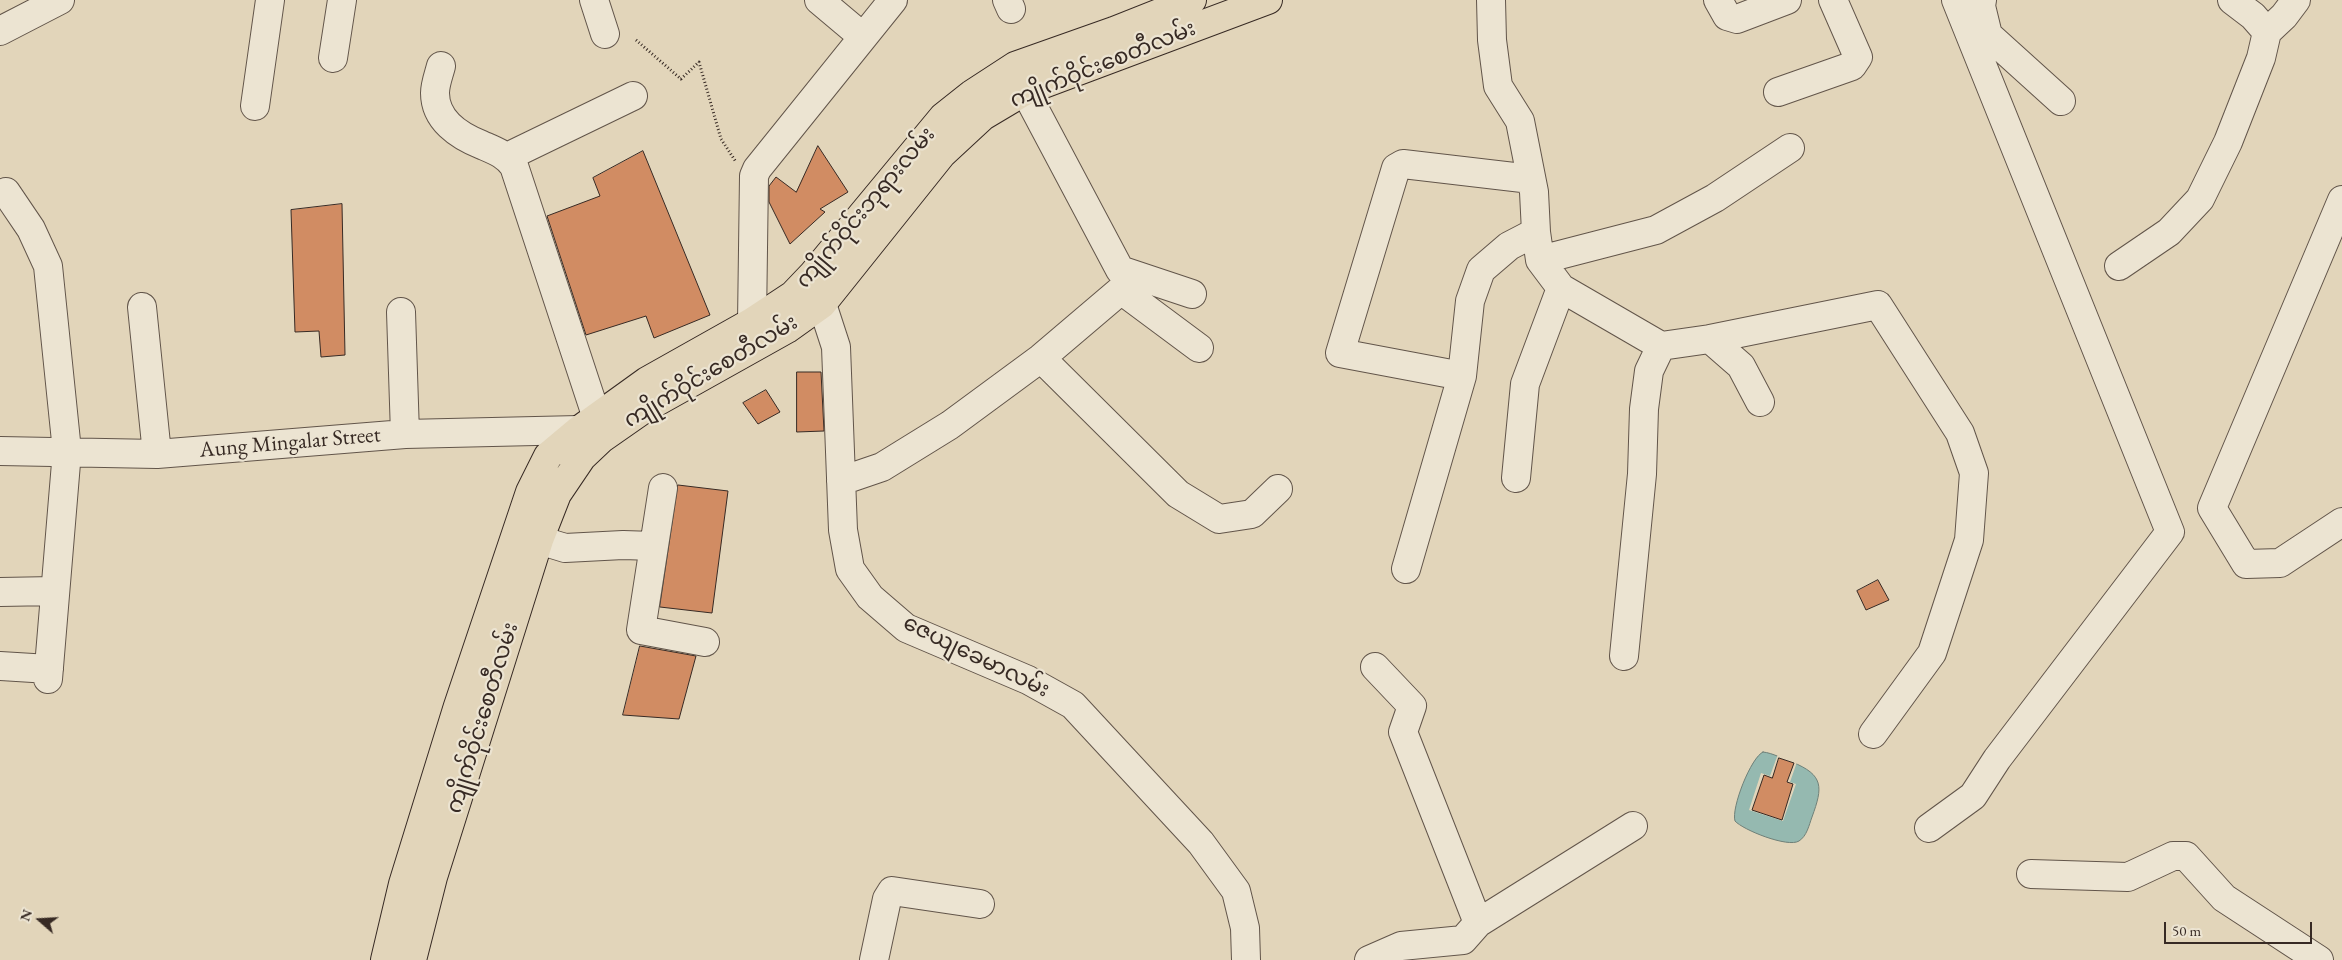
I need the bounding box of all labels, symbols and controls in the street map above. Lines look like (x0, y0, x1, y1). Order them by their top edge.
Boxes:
street label: ကျိုက်ဝိုင်းစေတီလမ်း (1006, 16, 1200, 114)
street label: ကျိုက်ဝိုင်းဘုရားလမ်း (791, 122, 941, 294)
street label: ကျိုက်ဝိုင်းစေတီလမ်း (619, 310, 803, 434)
street label: Aung Mingalar Street (198, 422, 382, 464)
street label: ဇေယျခေမာလမ်း (898, 610, 1054, 704)
street label: ကျိုက်ဝိုင်းစေတီလမ်း (441, 619, 525, 817)
north arrow (15, 895, 65, 945)
text: N (15, 907, 36, 923)
scale bar (2167, 912, 2314, 944)
text: 50 m (2172, 921, 2201, 940)

